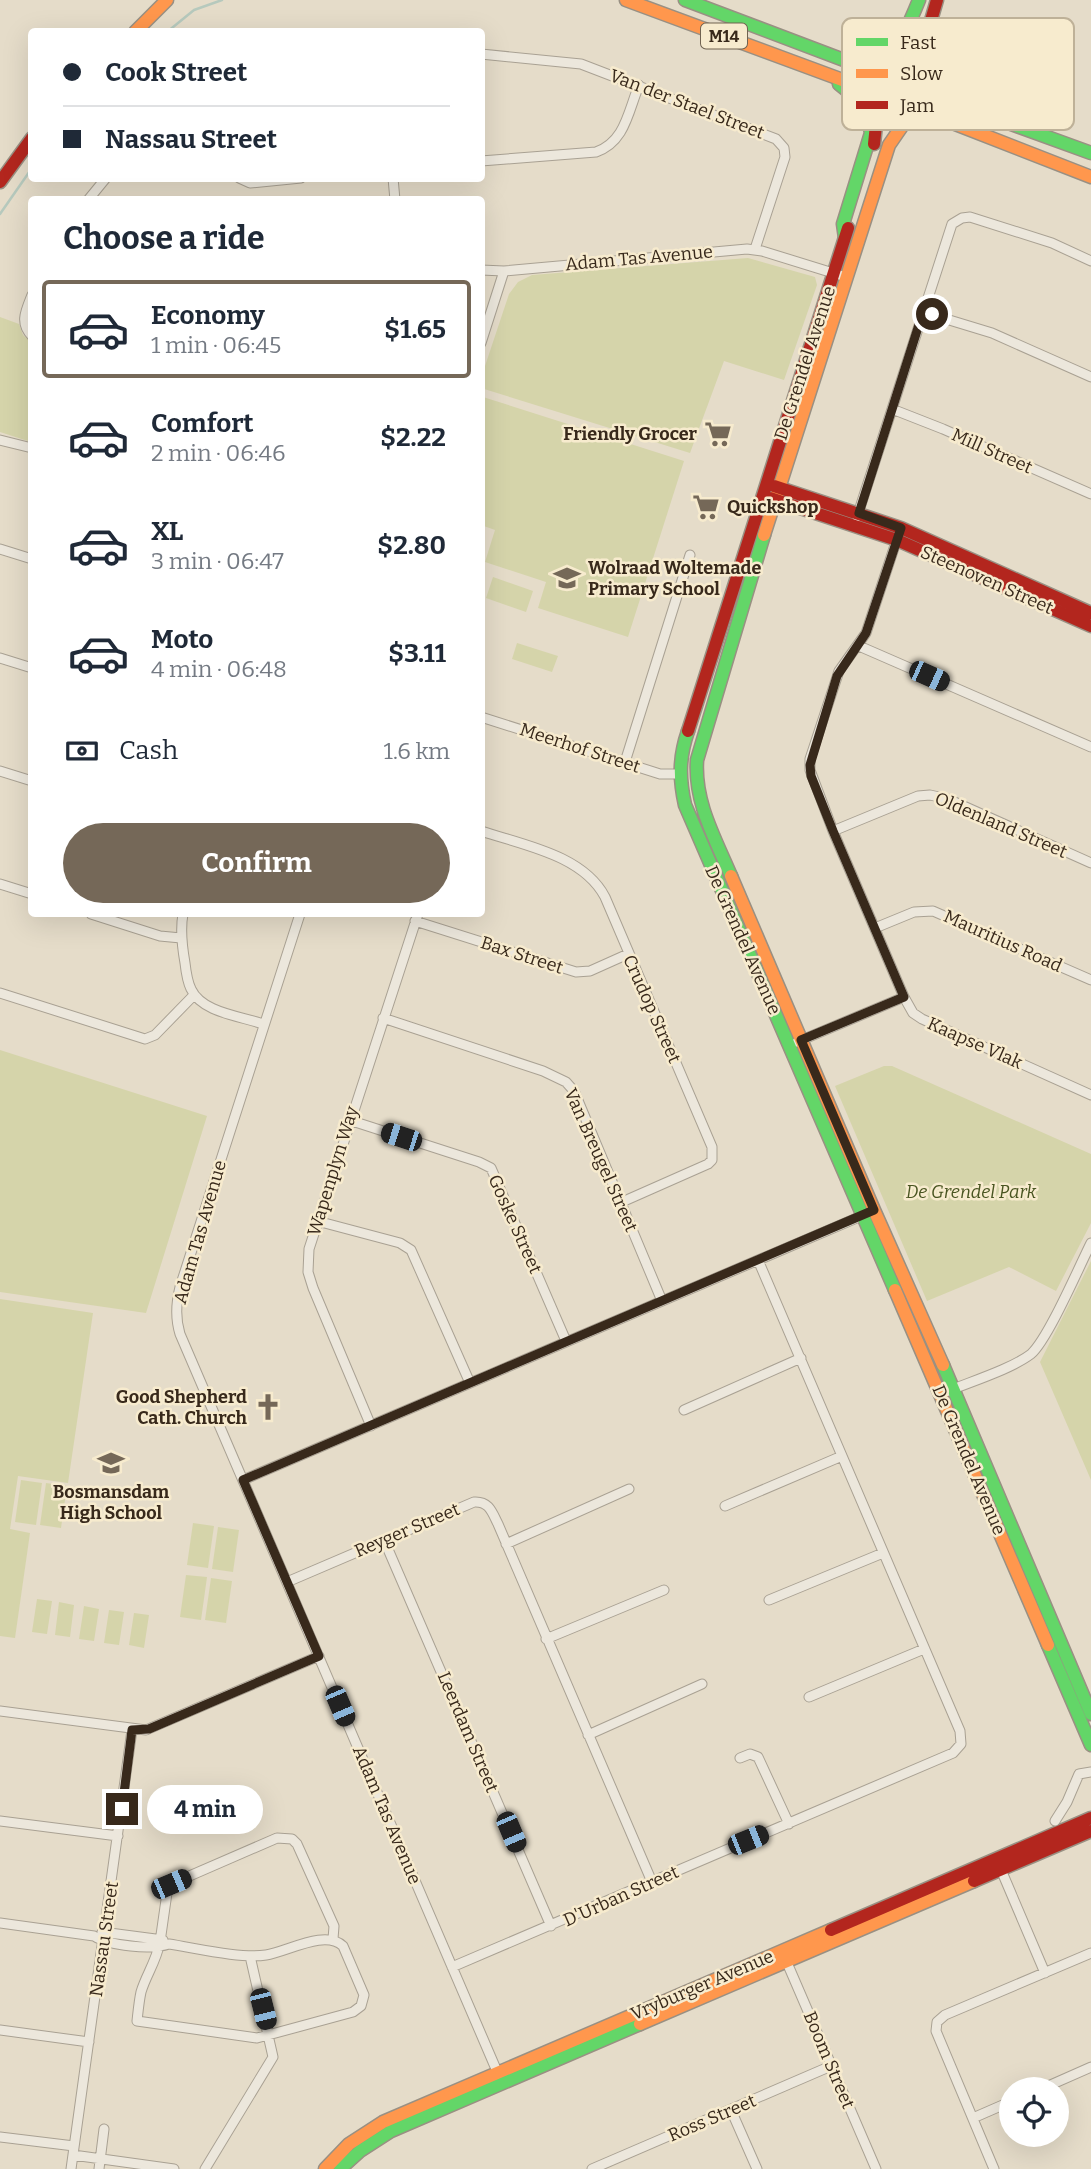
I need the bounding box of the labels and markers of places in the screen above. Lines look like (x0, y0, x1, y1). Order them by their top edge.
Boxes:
supermarket icon: Friendly Grocer (703, 419, 733, 449)
place label: Friendly Grocer (563, 423, 698, 445)
supermarket icon: Quickshop (691, 492, 721, 522)
place label: Quickshop (727, 496, 818, 518)
place label: Wolraad Woltemade Primary School (588, 557, 761, 600)
school or university icon: Wolraad Woltemade Primary School (552, 563, 582, 593)
place label: Good Shepherd Cath. Church (116, 1386, 248, 1429)
church icon: Good Shepherd Cath. Church (253, 1392, 283, 1422)
school or university icon: Bosmansdam High School (96, 1448, 126, 1478)
place label: Bosmansdam High School (53, 1481, 169, 1524)

